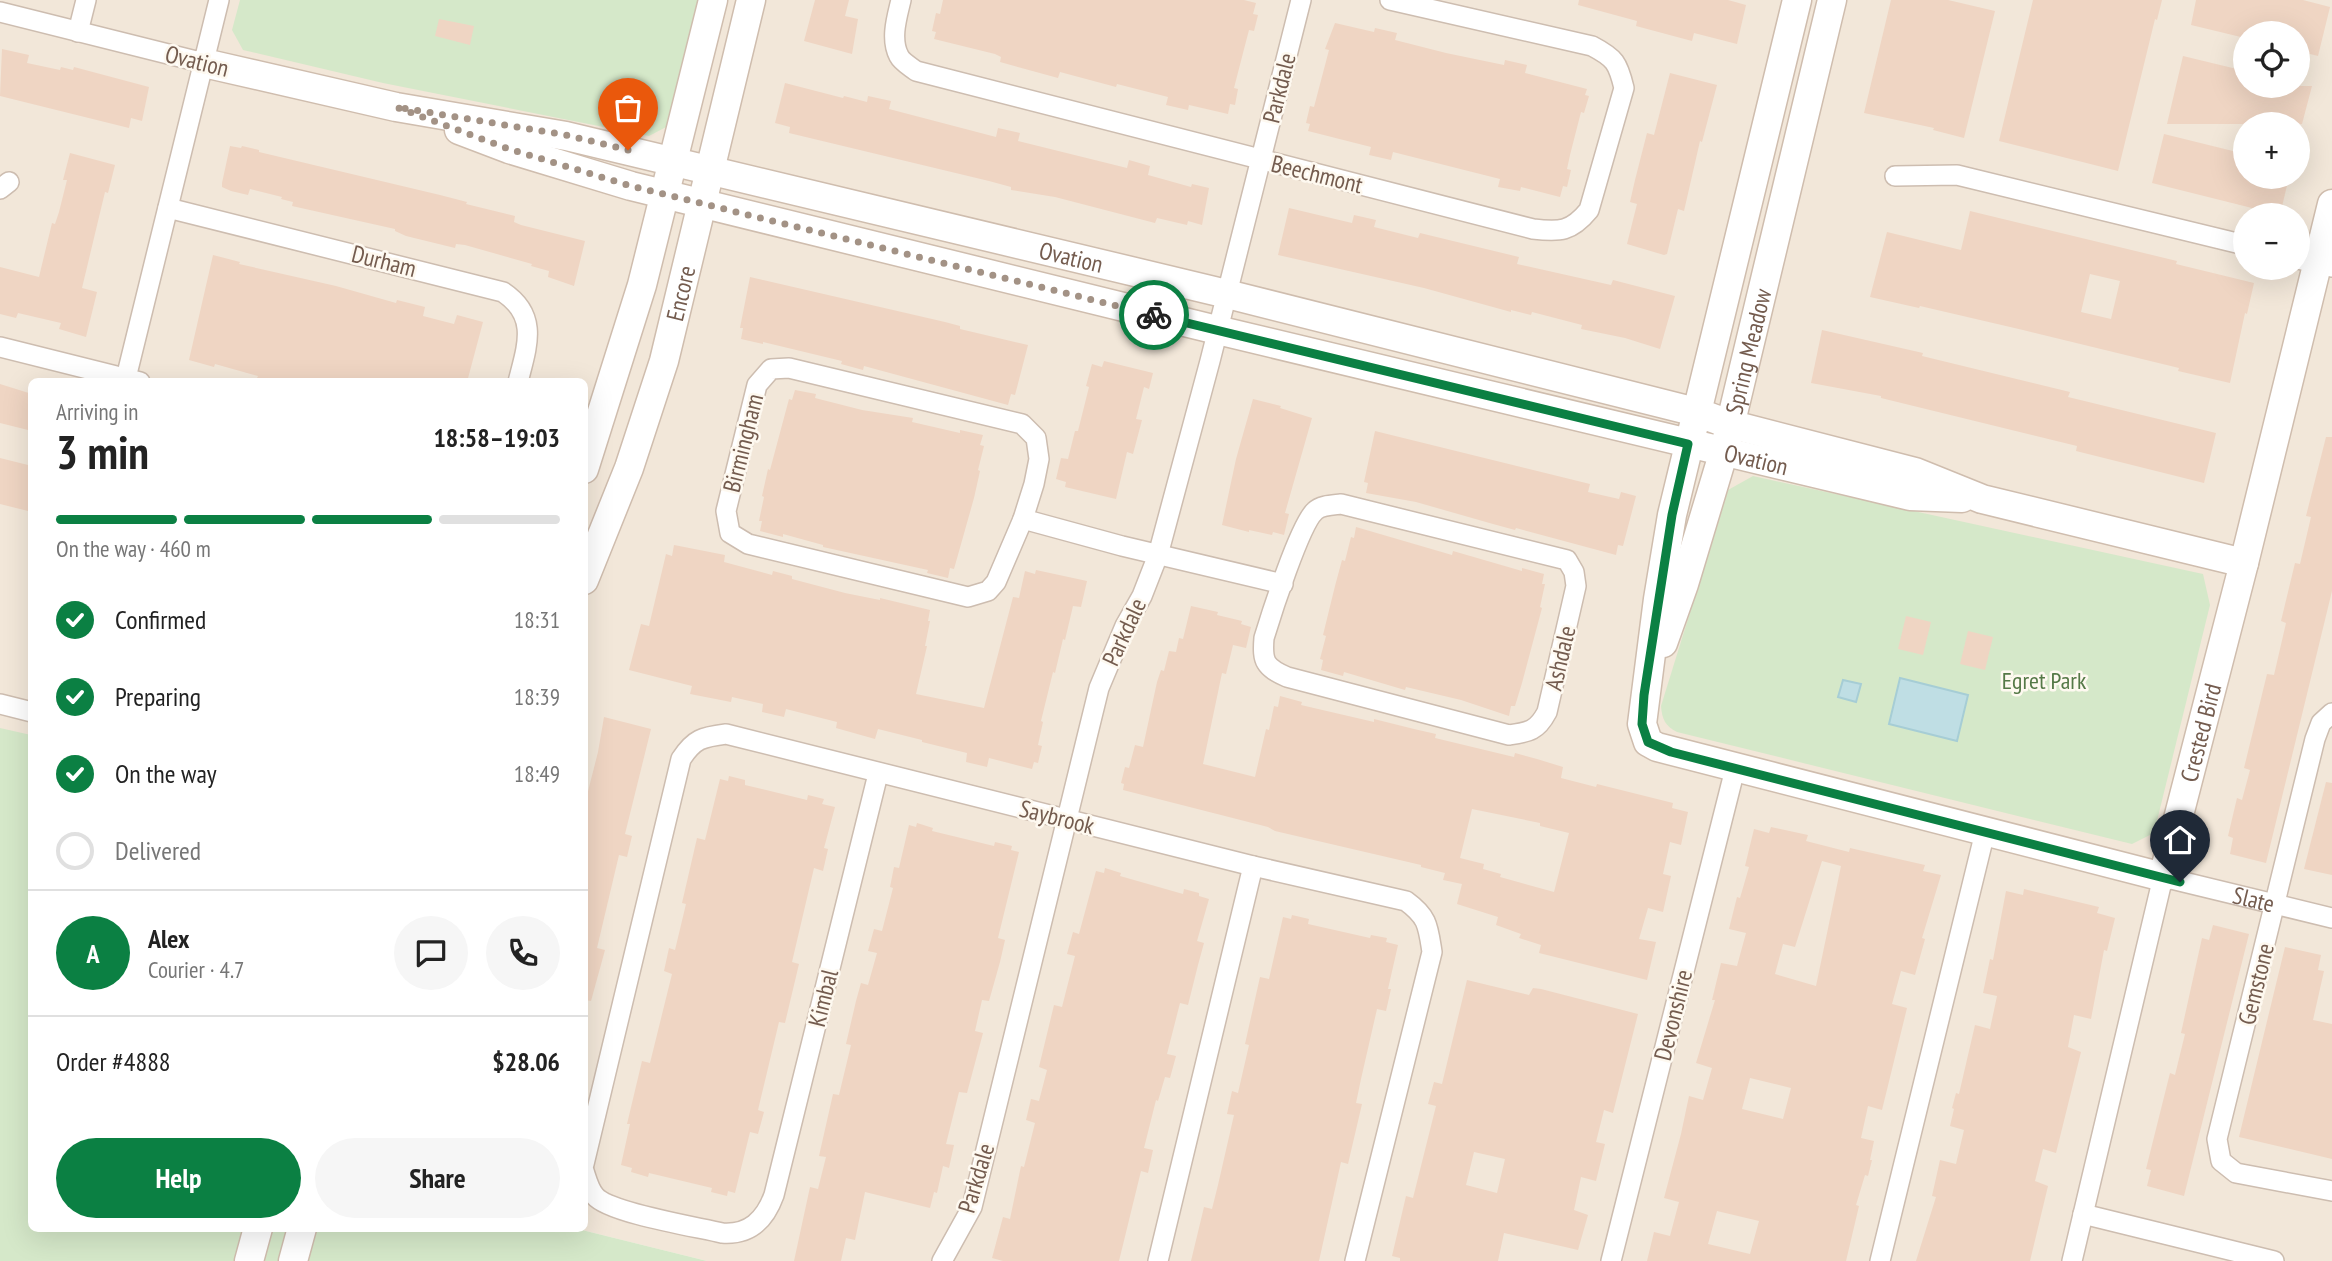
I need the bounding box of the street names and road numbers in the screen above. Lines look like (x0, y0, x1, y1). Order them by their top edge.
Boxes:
street label: Ovation (162, 38, 232, 84)
street label: Parkdale (1255, 50, 1303, 126)
street label: Beechmont (1268, 148, 1366, 200)
street label: Ovation (1036, 234, 1106, 279)
street label: Durham (349, 238, 419, 284)
street label: Encore (659, 262, 702, 324)
street label: Spring Meadow (1718, 285, 1778, 417)
street label: Birmingham (716, 390, 770, 496)
street label: Ovation (1721, 437, 1791, 482)
street label: Parkdale (1095, 593, 1153, 671)
street label: Ashdale (1538, 623, 1582, 693)
street label: Crested Bird (2173, 680, 2228, 785)
street label: Saybrook (1016, 793, 1098, 841)
street label: Slate (2230, 879, 2278, 919)
street label: Gemstone (2231, 940, 2281, 1028)
street label: Kimbal (801, 966, 845, 1030)
street label: Devonshire (1647, 966, 1699, 1064)
street label: Parkdale (951, 1139, 1001, 1217)

